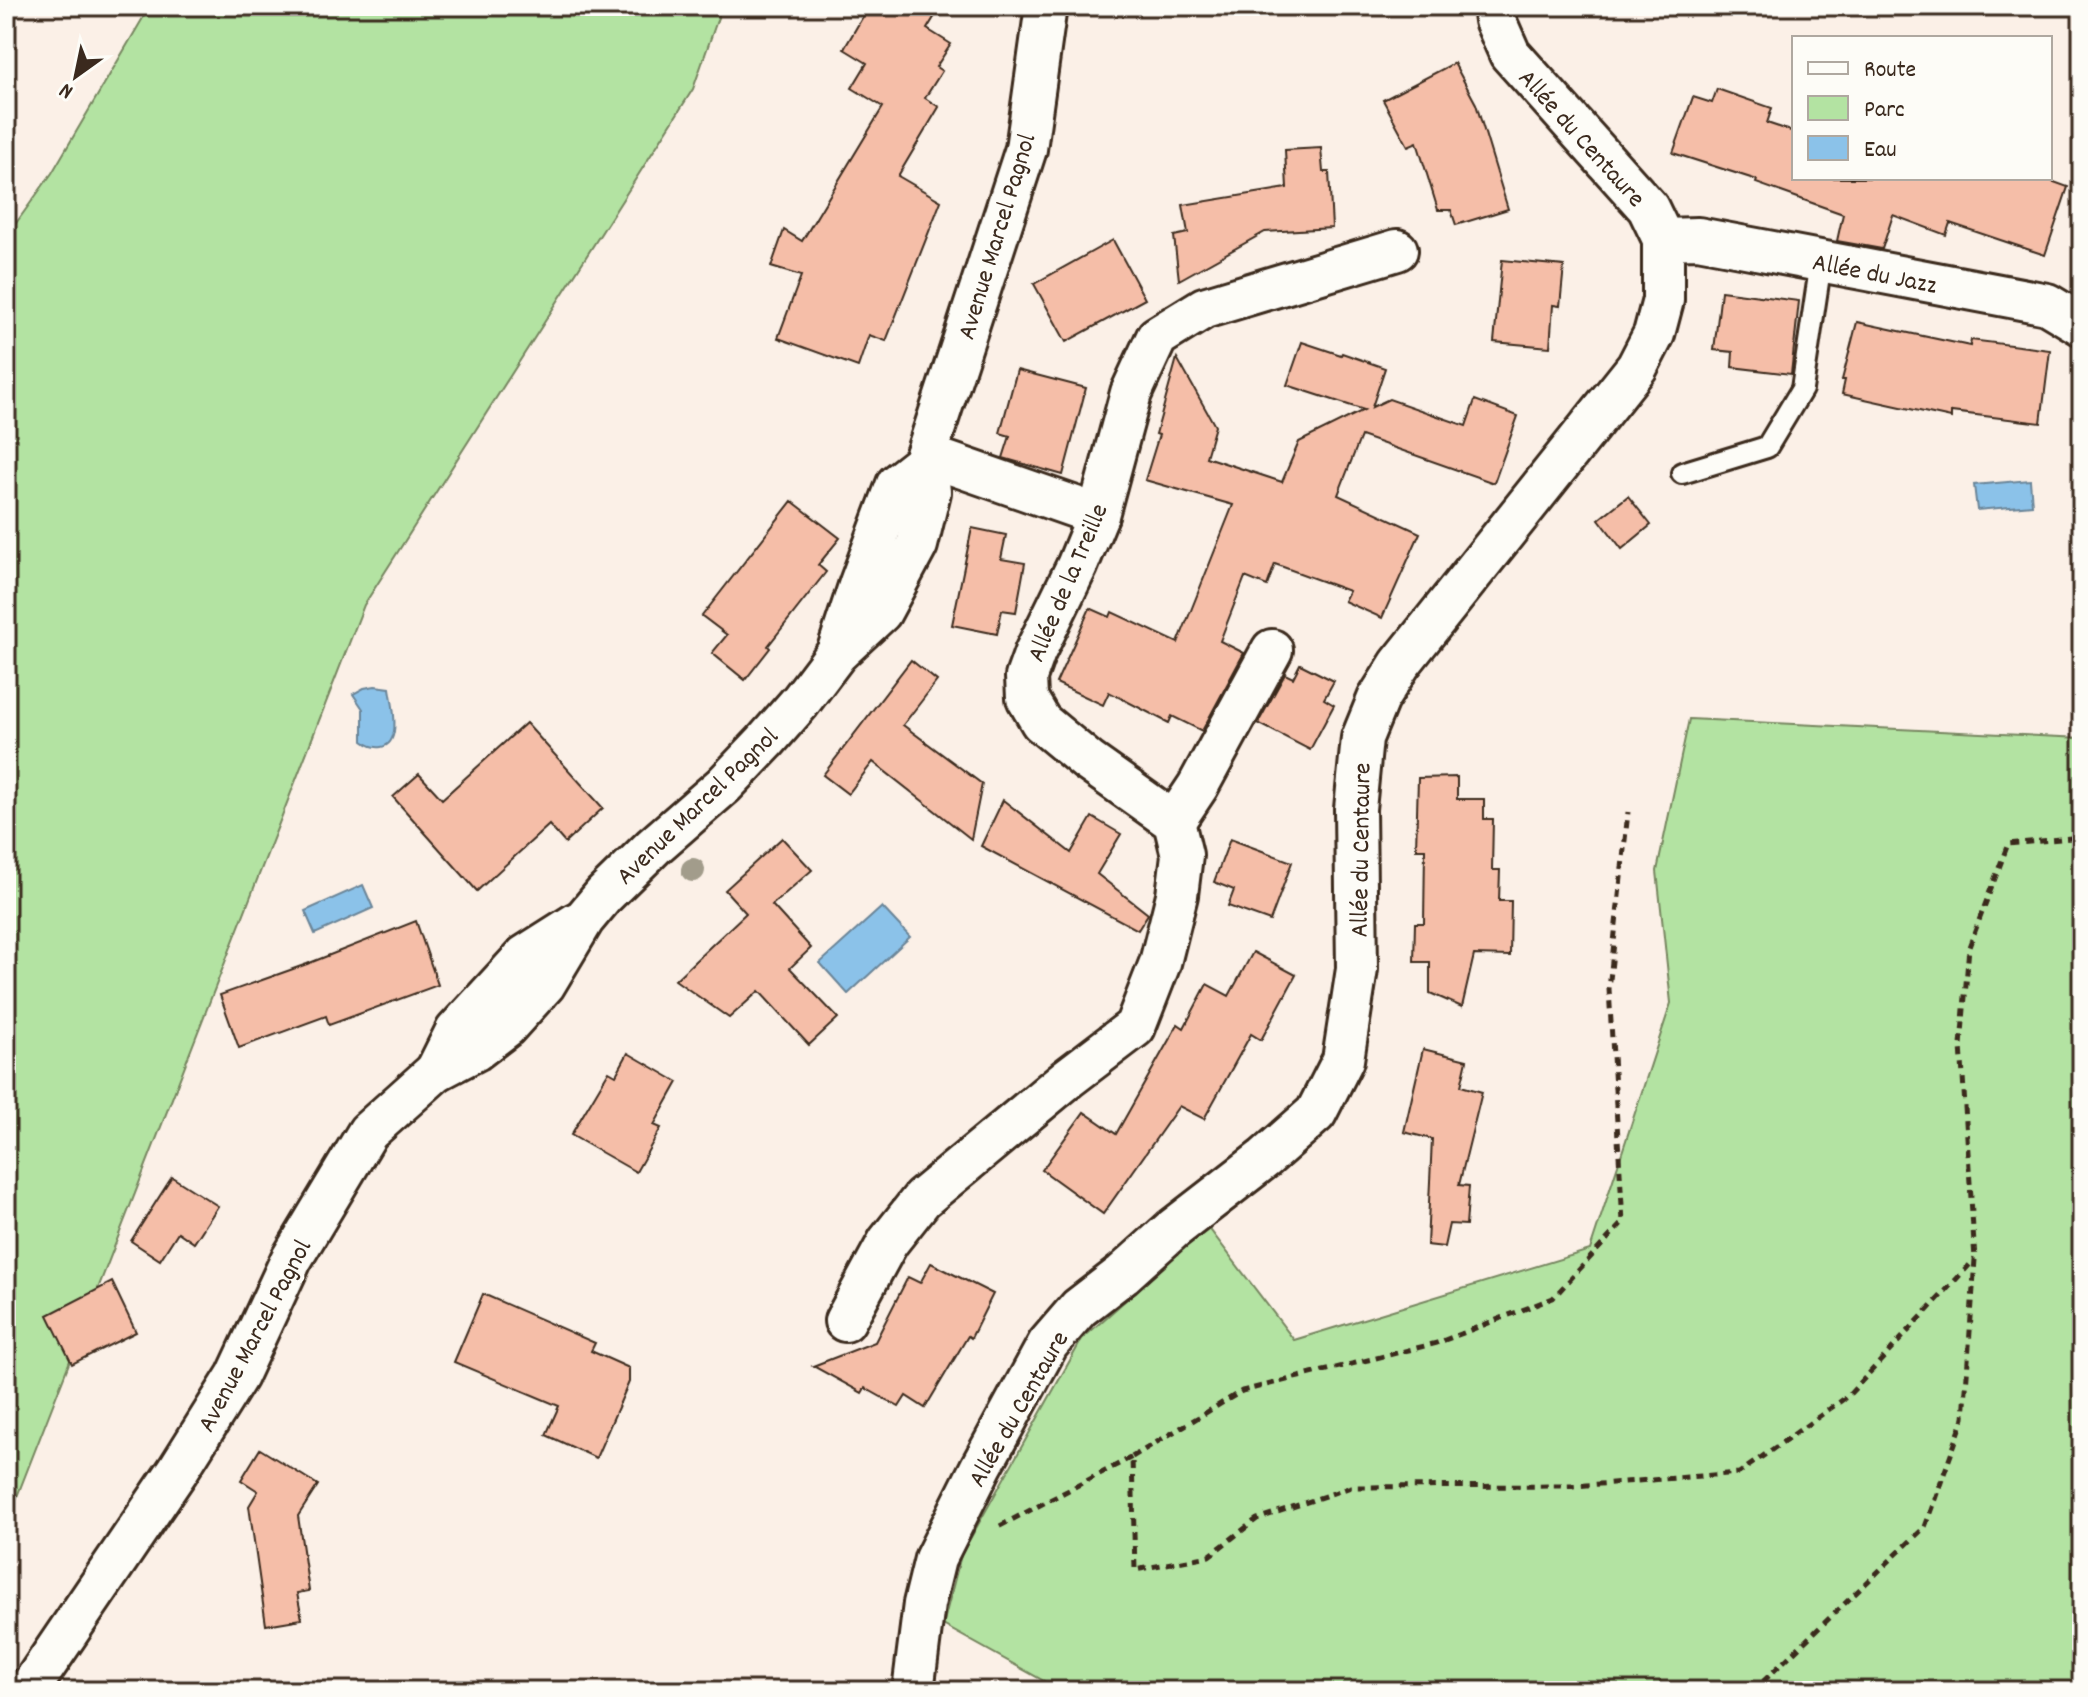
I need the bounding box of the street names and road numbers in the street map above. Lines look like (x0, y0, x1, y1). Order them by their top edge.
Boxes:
street label: Allée du Centaure (1508, 62, 1653, 217)
street label: Avenue Marcel Pagnol (949, 130, 1047, 344)
street label: Allée du Jazz (1809, 245, 1940, 306)
street label: Allée de la Treille (1019, 498, 1119, 668)
street label: Avenue Marcel Pagnol (609, 720, 788, 895)
street label: Allée du Centaure (1342, 762, 1383, 938)
street label: Avenue Marcel Pagnol (190, 1234, 323, 1440)
street label: Allée du Centaure (960, 1325, 1080, 1495)

